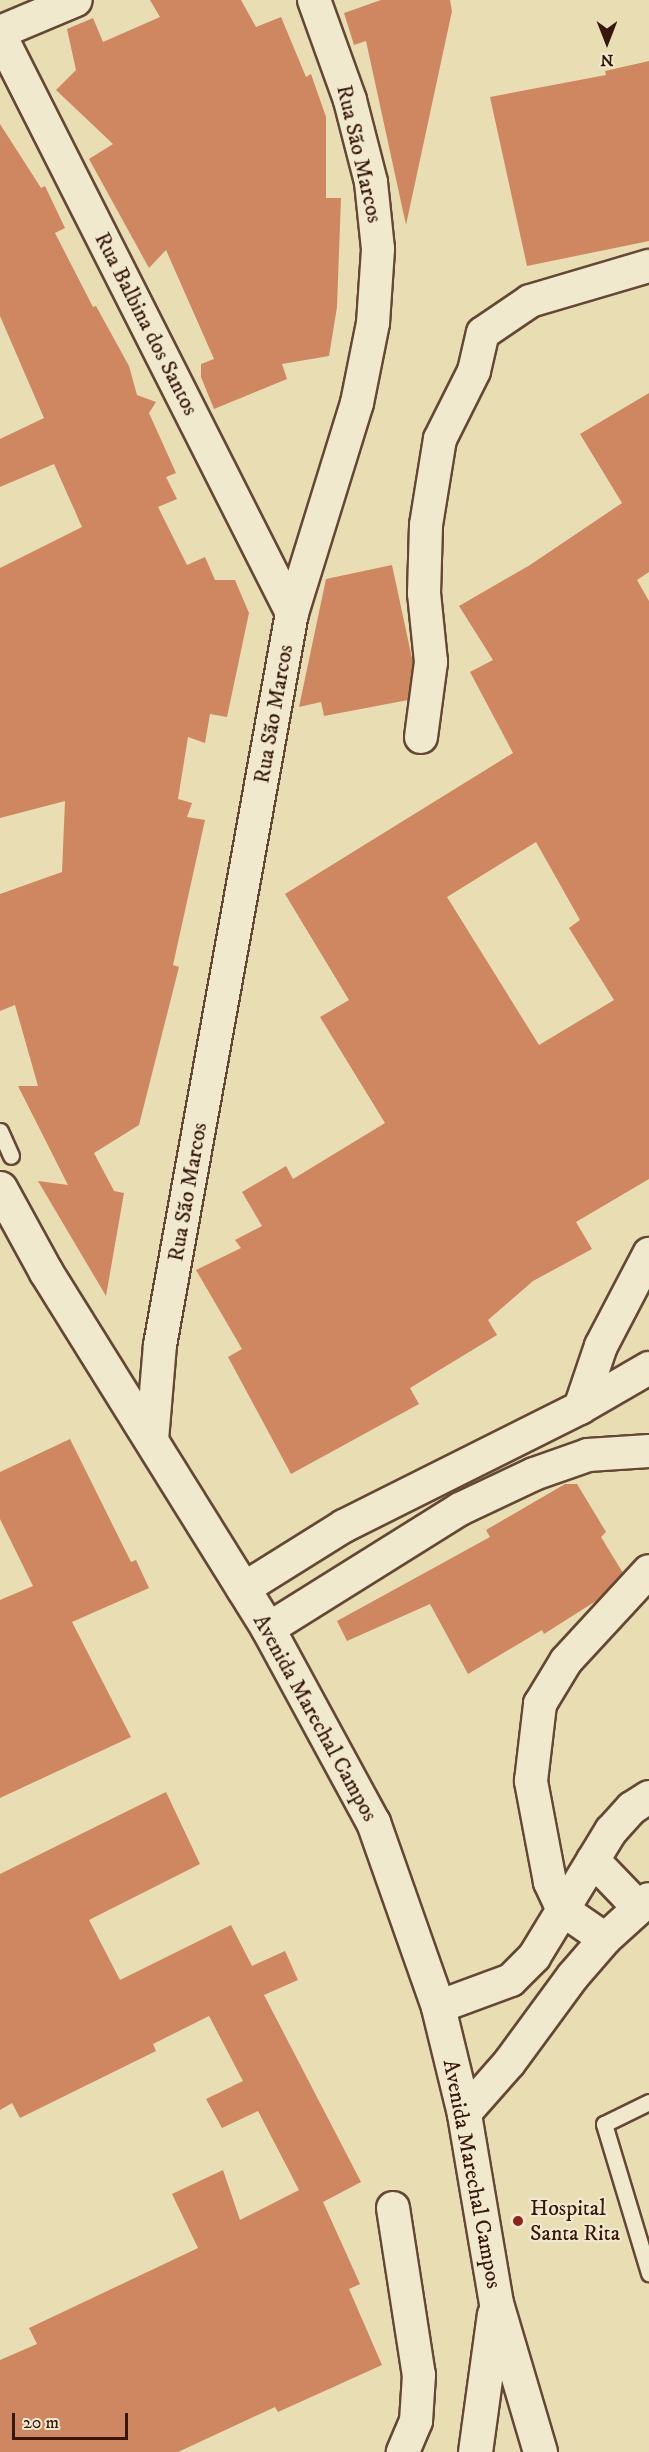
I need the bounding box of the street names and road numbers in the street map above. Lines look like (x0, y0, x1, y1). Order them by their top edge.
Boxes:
street label: Rua São Marcos (330, 82, 388, 226)
street label: Rua Balbina dos Santos (88, 228, 204, 420)
street label: Rua São Marcos (249, 642, 299, 786)
street label: Rua São Marcos (163, 1120, 213, 1264)
street label: Avenida Marechal Campos (247, 1610, 383, 1826)
street label: Avenida Marechal Campos (437, 2057, 507, 2291)

